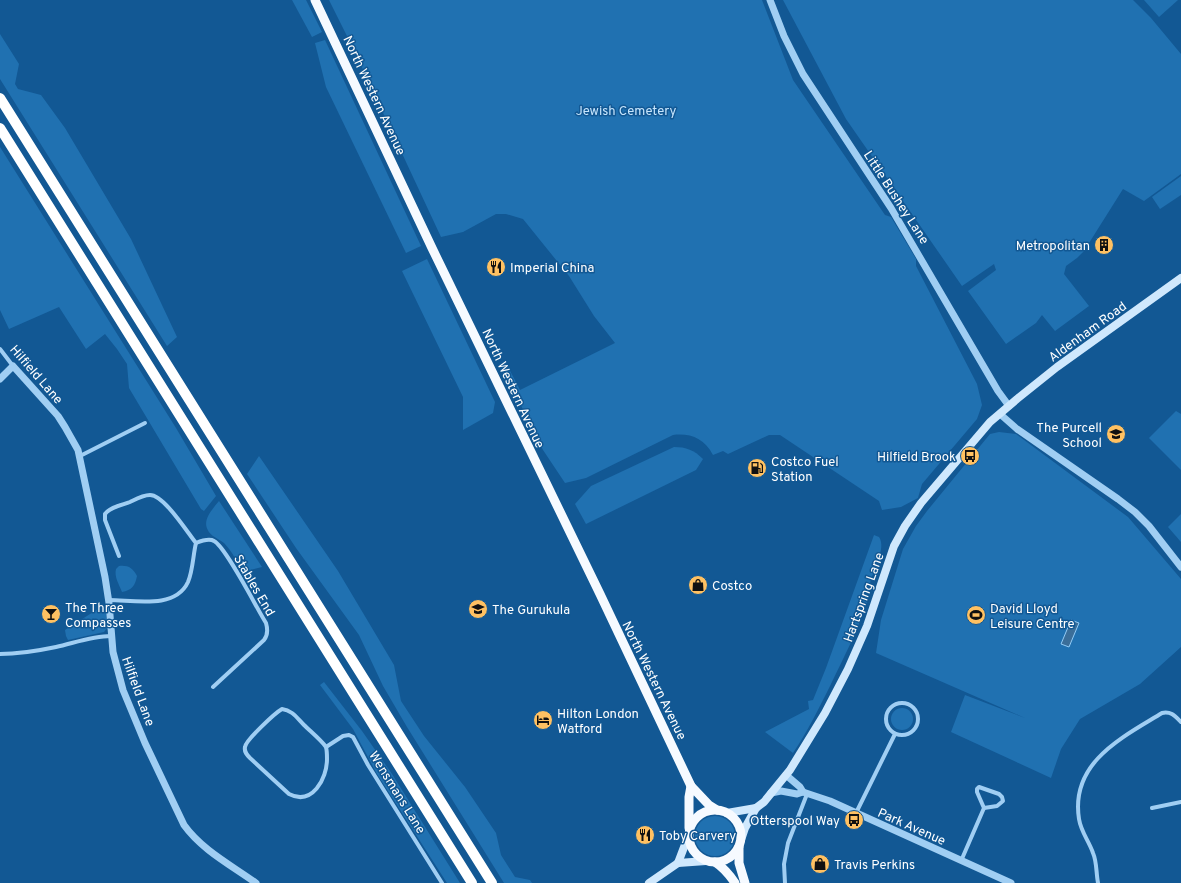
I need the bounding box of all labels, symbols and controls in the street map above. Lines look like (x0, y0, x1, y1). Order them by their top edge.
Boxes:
street label: North Western Avenue (338, 33, 408, 158)
park label: Jewish Cemetery (576, 104, 676, 120)
street label: Little Bushey Lane (859, 148, 932, 248)
building icon: Metropolitan (1093, 234, 1115, 256)
place label: Metropolitan (1016, 239, 1090, 255)
restaurant icon: Imperial China (485, 256, 507, 278)
place label: Imperial China (510, 261, 594, 277)
street label: Aldenham Road (1046, 299, 1130, 366)
street label: North Western Avenue (477, 326, 547, 451)
street label: Hilfield Lane (6, 343, 65, 408)
place label: The Purcell School (1036, 421, 1102, 452)
school or university icon: The Purcell School (1105, 423, 1127, 445)
bus stop icon: Hilfield Brook (959, 445, 981, 467)
place label: Hilfield Brook (877, 450, 956, 466)
place label: Costco Fuel Station (771, 455, 839, 486)
fuel station icon: Costco Fuel Station (746, 457, 768, 479)
street label: Hartspring Lane (841, 551, 888, 645)
street label: Stables End (229, 552, 277, 620)
shop icon: Costco (687, 574, 709, 596)
place label: Costco (712, 579, 752, 595)
school or university icon: The Gurukula (467, 598, 489, 620)
place label: The Three Compasses (65, 601, 131, 632)
place label: David Lloyd Leisure Centre (990, 602, 1075, 633)
bar icon: The Three Compasses (40, 603, 62, 625)
place label: The Gurukula (492, 603, 570, 619)
sports icon: David Lloyd Leisure Centre (965, 604, 987, 626)
street label: North Western Avenue (617, 619, 689, 743)
street label: Hilfield Lane (117, 655, 157, 729)
place label: Hilton London Watford (557, 707, 639, 738)
hotel icon: Hilton London Watford (532, 709, 554, 731)
street label: Wensmans Lane (364, 749, 428, 837)
street label: Park Avenue (875, 806, 948, 850)
bus stop icon: Otterspool Way (843, 809, 865, 831)
place label: Otterspool Way (750, 814, 840, 830)
restaurant icon: Toby Carvery (634, 824, 656, 846)
place label: Toby Carvery (659, 829, 736, 845)
shop icon: Travis Perkins (809, 853, 831, 875)
place label: Travis Perkins (834, 858, 915, 874)

